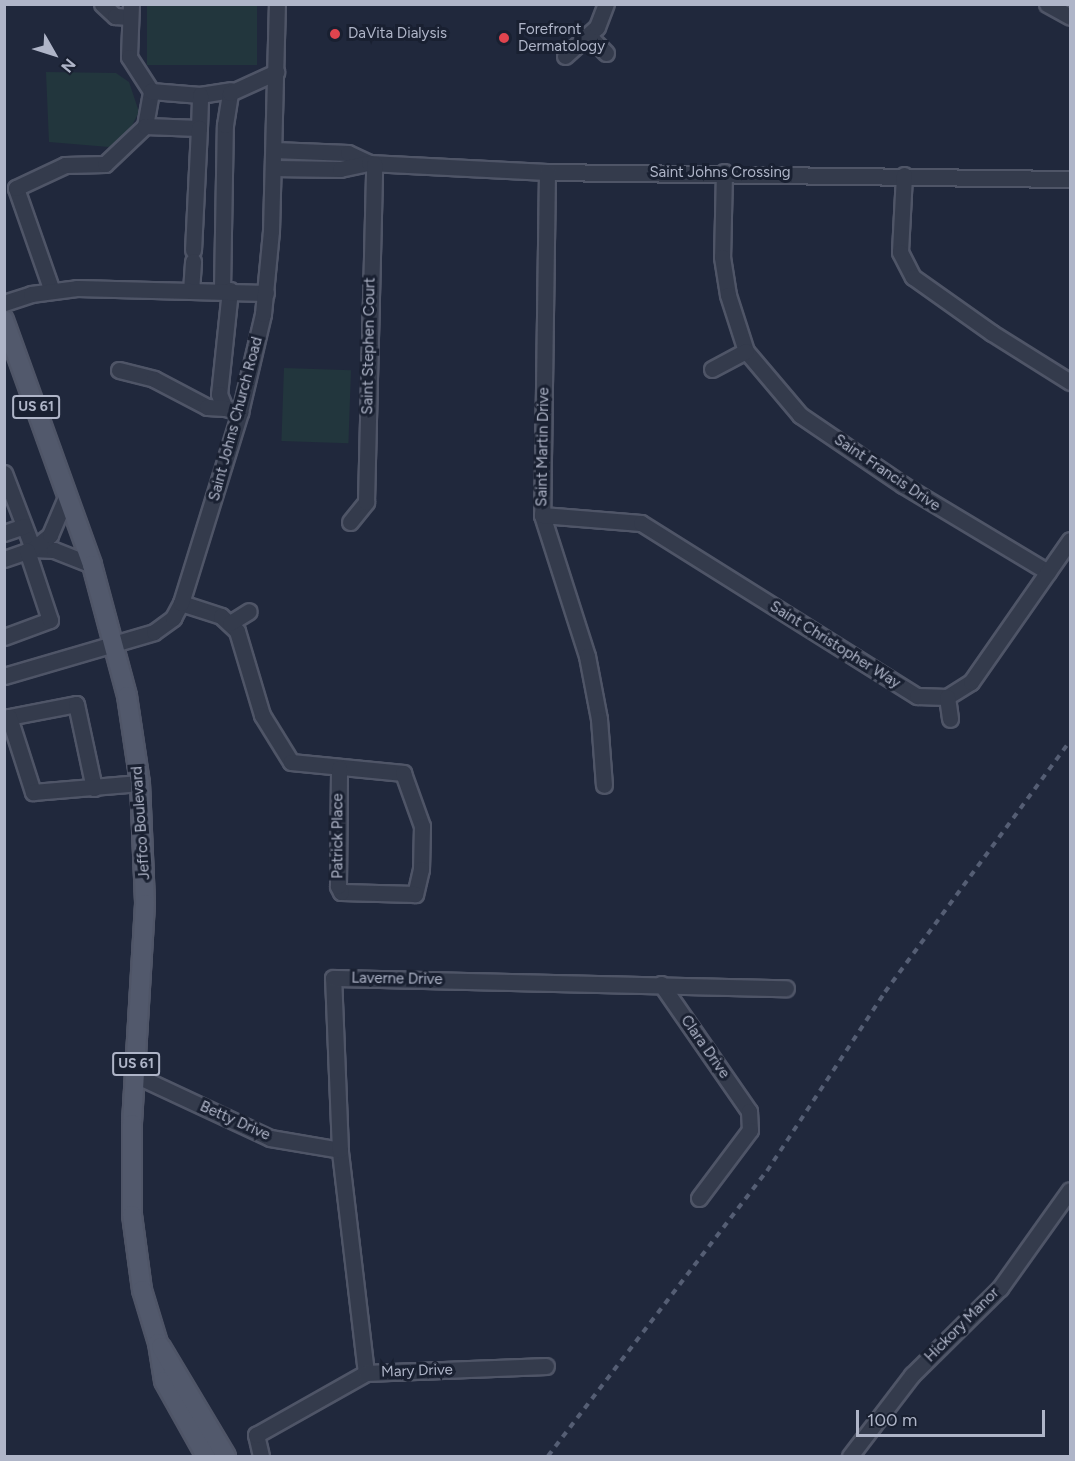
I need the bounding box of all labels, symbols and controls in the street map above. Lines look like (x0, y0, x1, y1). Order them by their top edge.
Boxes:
place label: Forefront Dermatology (518, 20, 605, 55)
north arrow (24, 24, 84, 84)
marker: DaVita Dialysis (326, 25, 344, 43)
place label: DaVita Dialysis (348, 25, 447, 43)
marker: Forefront Dermatology (495, 29, 513, 47)
text: N (57, 55, 80, 76)
street label: Saint Johns Crossing (649, 164, 791, 182)
street label: Saint Stephen Court (359, 277, 379, 415)
street label: Saint Johns Church Road (205, 335, 267, 503)
street label: Saint Martin Drive (533, 387, 553, 507)
road number: US 61 (12, 396, 60, 418)
street label: Saint Francis Drive (831, 431, 943, 515)
street label: Saint Christopher Way (766, 597, 904, 693)
street label: Jeffco Boulevard (128, 765, 154, 881)
street label: Patrick Place (329, 793, 347, 879)
street label: Laverne Drive (351, 969, 443, 989)
street label: Clara Drive (677, 1012, 733, 1082)
road number: US 61 (112, 1053, 160, 1075)
street label: Betty Drive (197, 1098, 273, 1144)
street label: Hickory Manor (921, 1284, 1003, 1366)
street label: Mary Drive (381, 1361, 453, 1381)
scale bar (859, 1398, 1048, 1436)
text: 100 m (867, 1409, 917, 1431)

